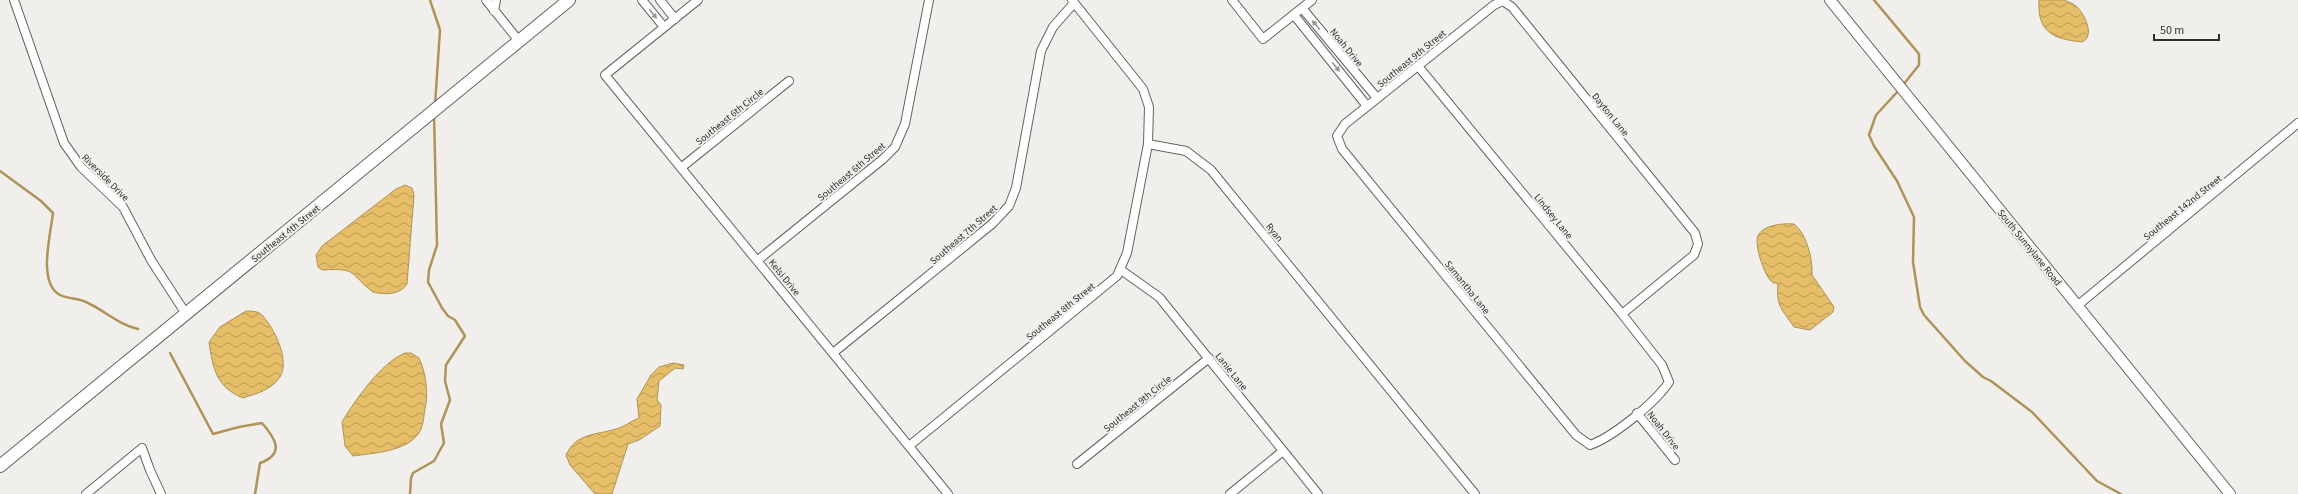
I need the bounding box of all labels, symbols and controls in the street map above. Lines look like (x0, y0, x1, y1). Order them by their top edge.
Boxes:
one-way arrow (649, 8, 657, 19)
scale bar (2154, 16, 2219, 42)
one-way arrow (1312, 20, 1321, 30)
text: 50 m (2160, 22, 2184, 39)
street label: Noah Drive (1326, 25, 1366, 70)
street label: Southeast 9th Street (1374, 26, 1450, 91)
one-way arrow (1331, 61, 1340, 72)
street label: Southeast 6th Circle (693, 85, 767, 149)
street label: Dayton Lane (1588, 90, 1632, 139)
street label: Southeast 6th Street (815, 139, 889, 204)
street label: Riverside Drive (78, 151, 132, 205)
street label: Southeast 142nd Street (2140, 171, 2225, 244)
street label: Lindsey Lane (1531, 191, 1576, 242)
street label: Southeast 4th Street (248, 201, 324, 266)
street label: Southeast 7th Street (927, 201, 1001, 268)
street label: South Sunnylane Road (1994, 206, 2065, 289)
street label: Ryan (1262, 220, 1286, 245)
street label: Kelsi Drive (765, 256, 803, 299)
street label: Samantha Lane (1441, 258, 1493, 317)
street label: Southeast 8th Street (1023, 279, 1099, 344)
street label: Lanie Lane (1212, 350, 1251, 394)
street label: Southeast 9th Circle (1101, 372, 1175, 436)
street label: Noah Drive (1644, 408, 1683, 453)

